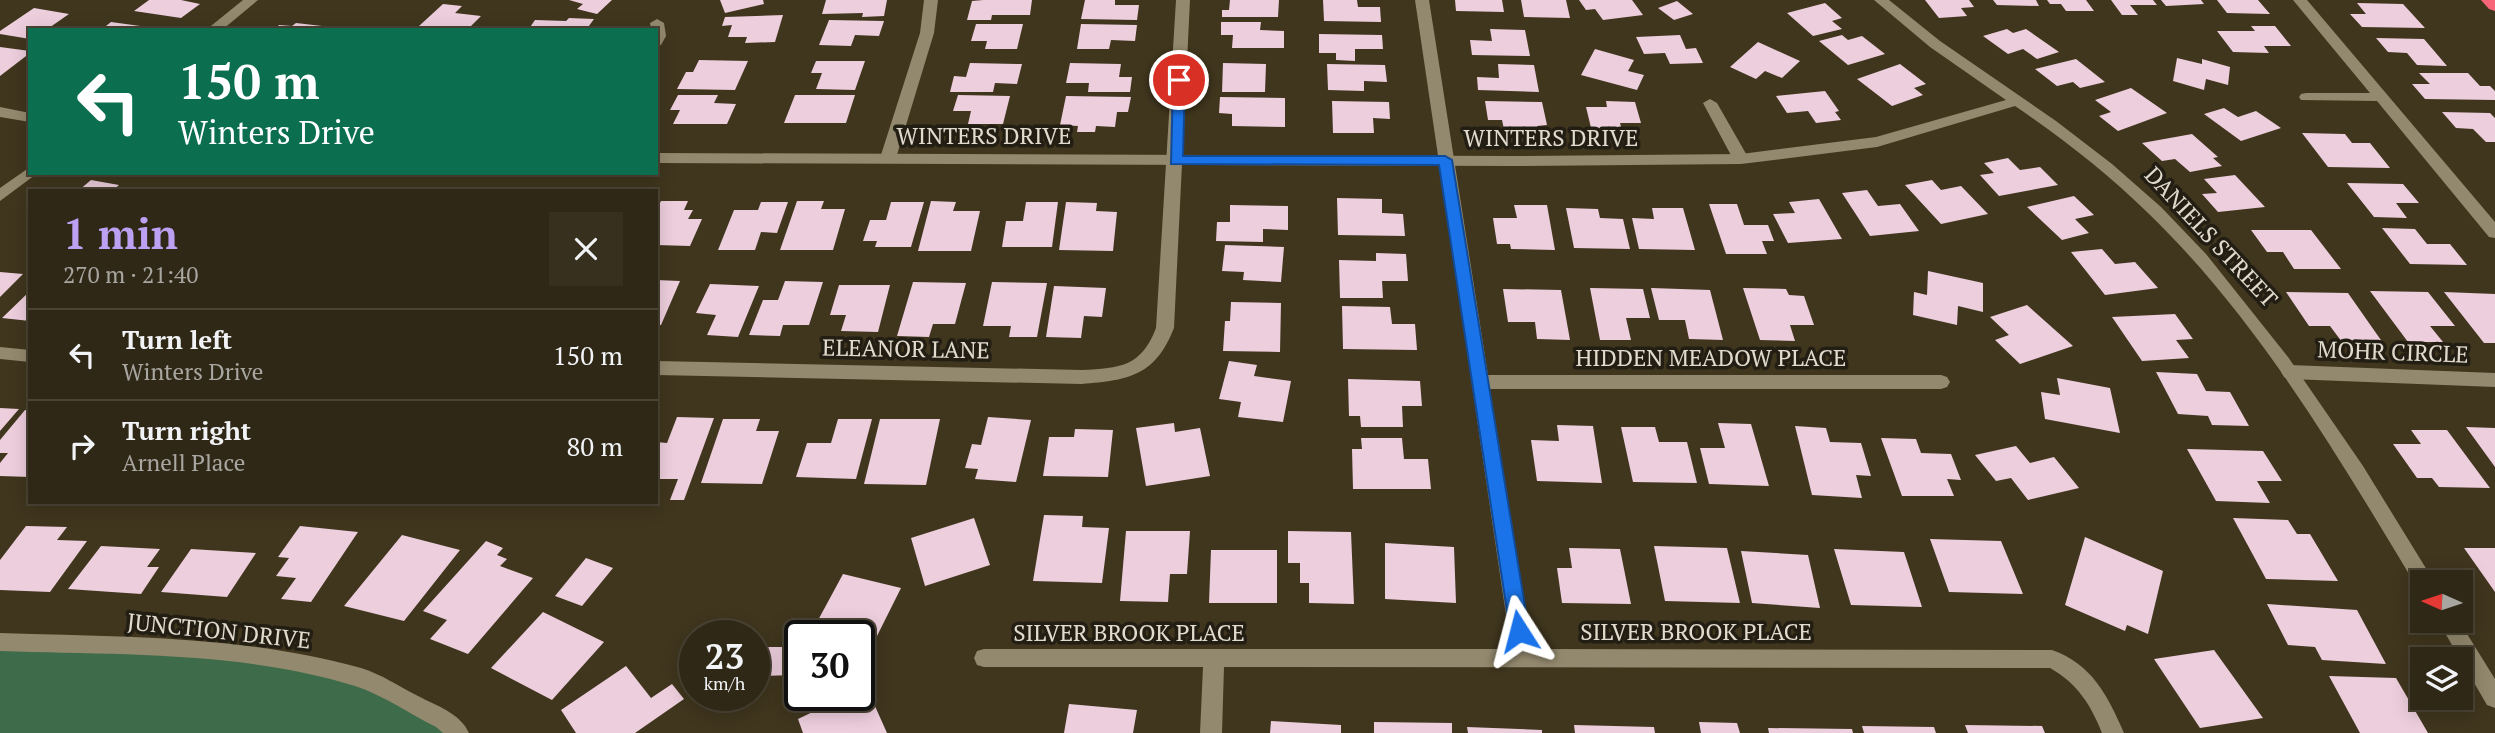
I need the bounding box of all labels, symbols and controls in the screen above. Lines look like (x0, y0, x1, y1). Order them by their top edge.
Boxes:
text: 150 m (178, 48, 320, 113)
pin (1149, 50, 1209, 110)
icon: left (63, 56, 154, 147)
icon: arrive (1160, 61, 1198, 99)
text: Winters Drive (178, 111, 375, 153)
street label: WINTERS DRIVE (897, 120, 1071, 151)
street label: WINTERS DRIVE (1464, 122, 1638, 153)
street label: DANIELS STREET (2138, 160, 2285, 314)
text: 1 min (63, 205, 178, 261)
button: close (549, 212, 623, 286)
text: 270 m · 21:40 (63, 259, 198, 290)
text: Turn left (122, 322, 232, 356)
street label: ELEANOR LANE (822, 332, 990, 365)
street label: MOHR CIRCLE (2317, 333, 2469, 370)
icon: left (63, 336, 101, 374)
text: 150 m (553, 338, 623, 372)
street label: HIDDEN MEADOW PLACE (1576, 342, 1846, 373)
text: Winters Drive (122, 356, 263, 387)
text: Turn right (122, 413, 251, 447)
icon: right (63, 427, 101, 465)
text: 80 m (567, 429, 623, 463)
text: Arnell Place (122, 447, 245, 478)
north arrow (2410, 570, 2473, 634)
map controls (2410, 570, 2473, 710)
position arrow (1482, 594, 1556, 668)
street label: JUNCTION DRIVE (126, 605, 312, 656)
street label: SILVER BROOK PLACE (1580, 616, 1812, 647)
street label: SILVER BROOK PLACE (1013, 617, 1245, 648)
speed limit sign: 30 (784, 620, 875, 711)
text: 23 (705, 633, 744, 679)
button: layers (2410, 647, 2473, 710)
text: km/h (704, 671, 745, 695)

